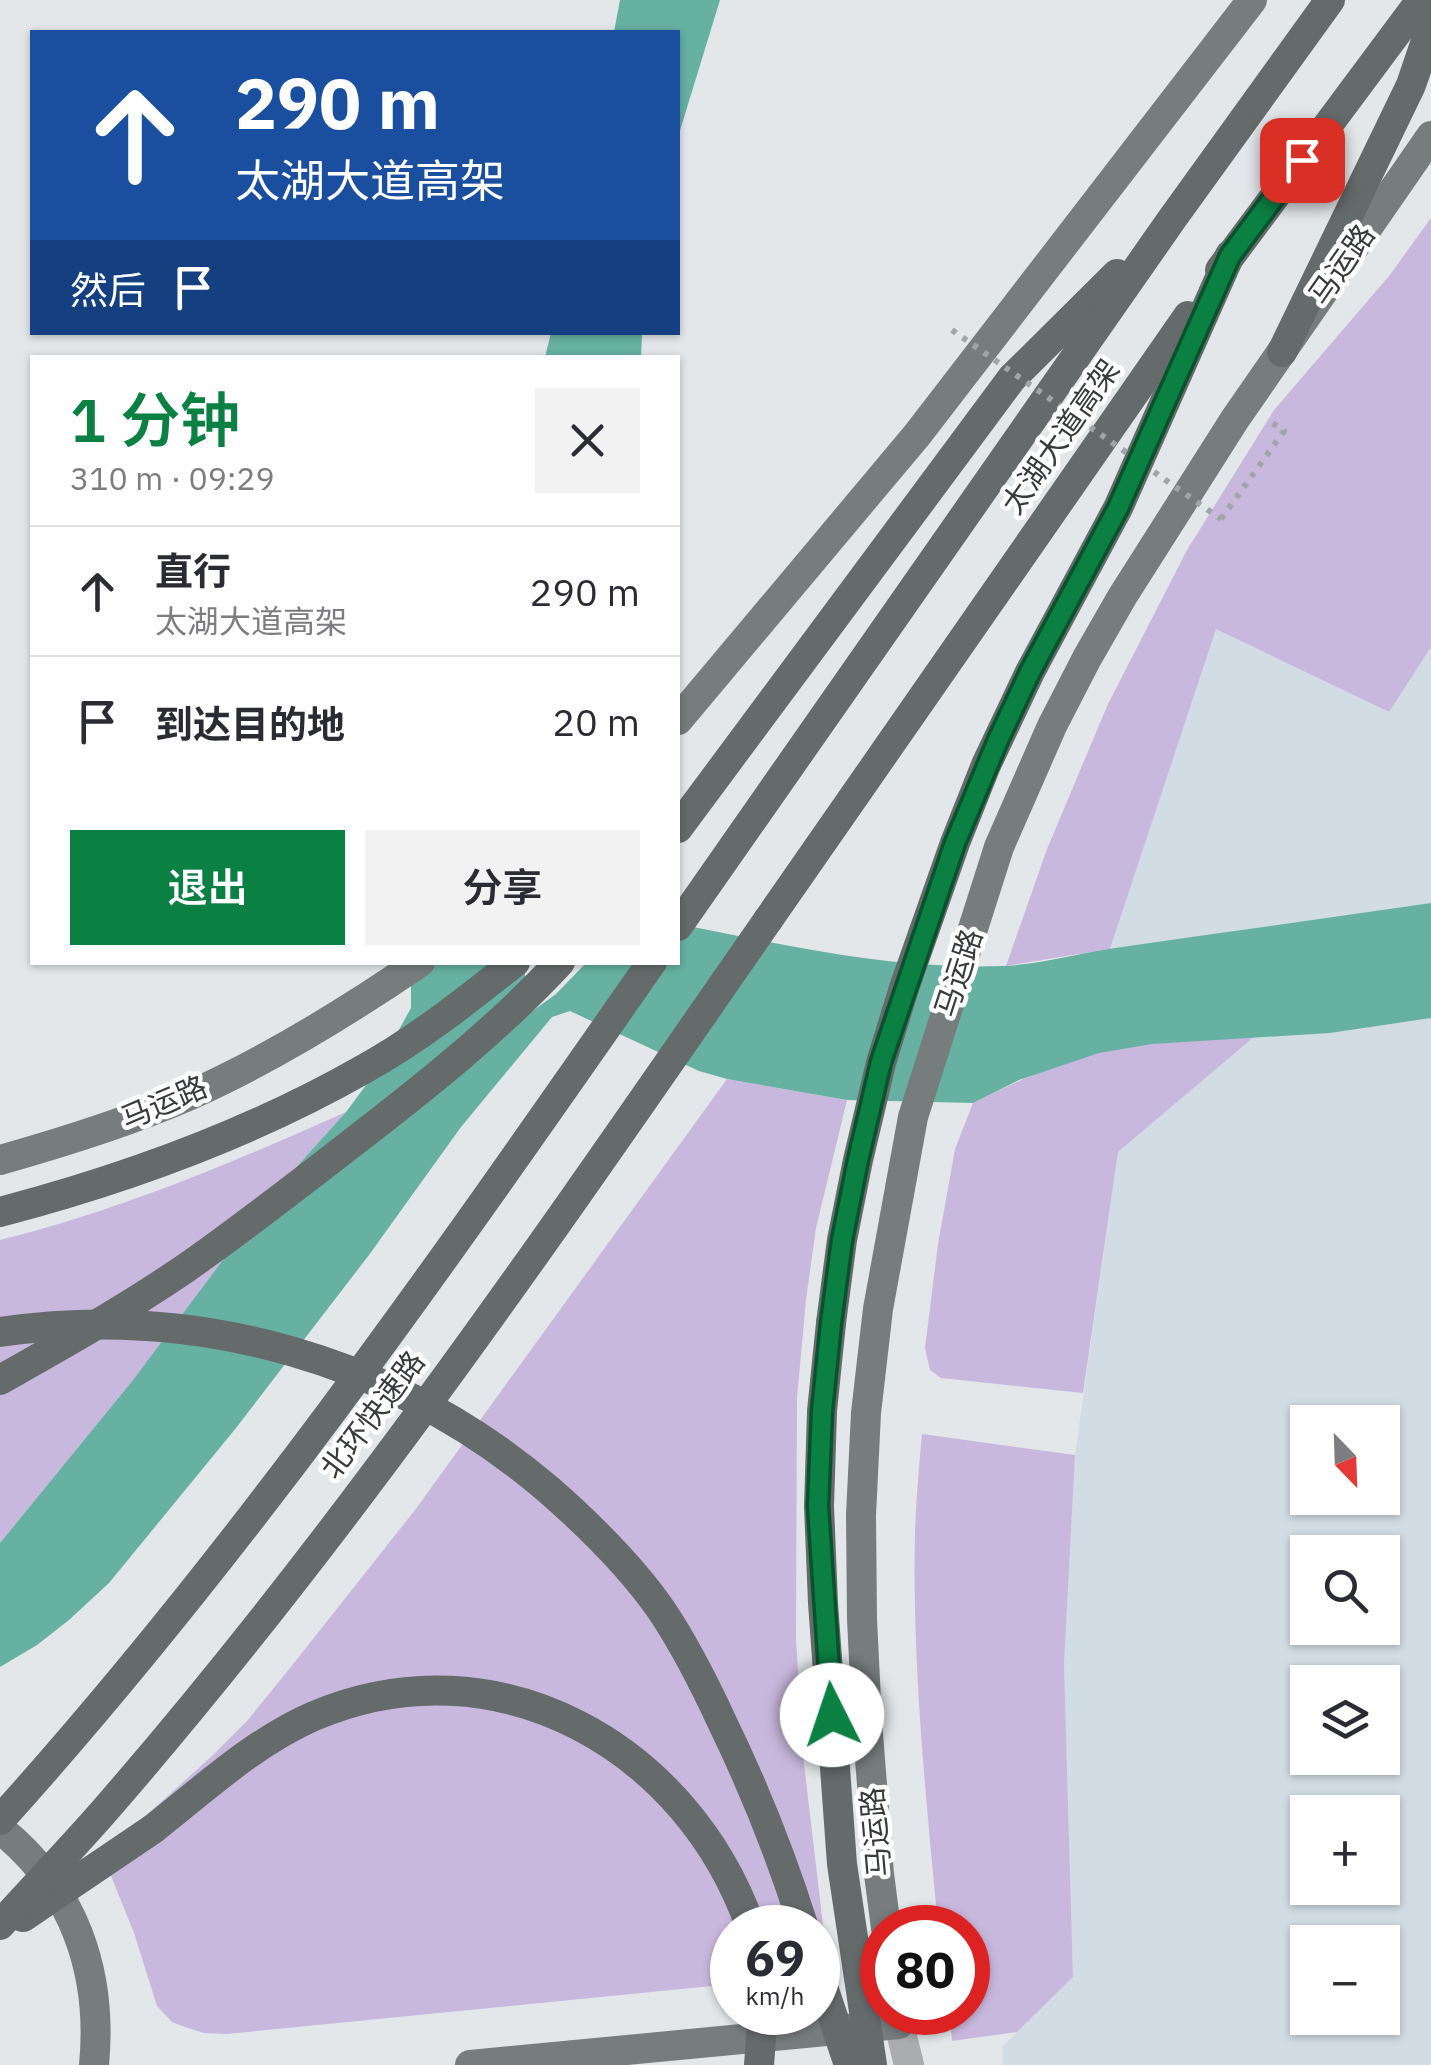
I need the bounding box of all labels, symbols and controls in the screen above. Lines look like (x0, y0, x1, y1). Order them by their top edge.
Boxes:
text: 290 m (235, 57, 440, 148)
icon: ahead (70, 70, 200, 200)
pin (1260, 118, 1345, 203)
icon: arrive (1275, 133, 1330, 188)
text: 太湖大道高架 (235, 151, 505, 209)
street label: 马运路 (1299, 216, 1383, 312)
icon: arrive (166, 260, 221, 315)
text: 然后 (70, 265, 146, 314)
street label: 太湖大道高架 (992, 351, 1127, 521)
text: 1 分钟 (70, 380, 240, 459)
button: close (535, 388, 640, 493)
text: 310 m · 09:29 (70, 457, 275, 499)
text: 直行 (155, 546, 231, 595)
icon: ahead (70, 564, 125, 619)
text: 290 m (529, 567, 640, 616)
text: 太湖大道高架 (155, 600, 347, 642)
icon: arrive (70, 694, 125, 749)
text: 20 m (552, 697, 640, 746)
text: 到达目的地 (155, 699, 345, 748)
button: 退出 (70, 830, 345, 945)
button: 分享 (365, 830, 640, 945)
street label: 马运路 (925, 924, 990, 1021)
street label: 马运路 (114, 1066, 212, 1137)
street label: 北环快速路 (311, 1342, 433, 1486)
north arrow (1290, 1405, 1400, 1515)
map controls (1290, 1405, 1400, 2035)
button: search (1290, 1535, 1400, 1645)
position arrow (780, 1663, 884, 1767)
button: layers (1290, 1665, 1400, 1775)
street label: 马运路 (851, 1786, 898, 1879)
button: + (1290, 1795, 1400, 1905)
speed limit sign: 80 (860, 1905, 990, 2035)
text: 69 (745, 1925, 805, 1990)
button: − (1290, 1925, 1400, 2035)
text: km/h (746, 1979, 804, 2012)

